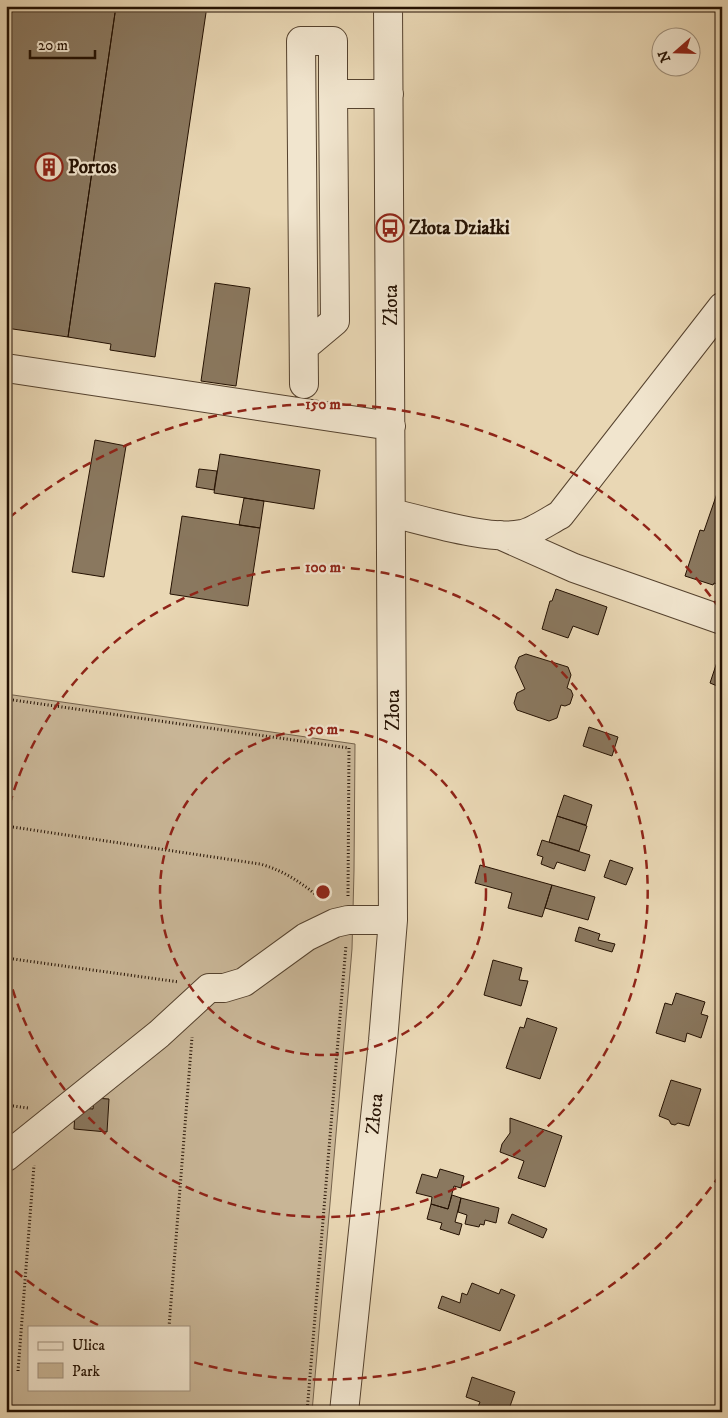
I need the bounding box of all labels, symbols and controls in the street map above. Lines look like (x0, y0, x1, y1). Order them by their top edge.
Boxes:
scale bar (30, 28, 95, 60)
north arrow (650, 28, 700, 78)
text: 20 m (38, 36, 68, 55)
text: N (654, 47, 675, 65)
building icon: Portos (34, 152, 64, 182)
place label: Portos (68, 156, 117, 179)
bus stop icon: Złota Działki (375, 213, 405, 243)
place label: Złota Działki (409, 217, 510, 240)
street label: Złota (380, 284, 403, 326)
text: 150 m (305, 395, 341, 414)
text: 100 m (305, 558, 342, 577)
street label: Złota (382, 689, 405, 731)
text: 50 m (307, 720, 339, 739)
centre of rings (314, 883, 332, 901)
street label: Złota (361, 1092, 389, 1136)
legend (28, 1326, 190, 1390)
text: Ulica (72, 1336, 105, 1355)
text: Park (72, 1362, 101, 1381)

